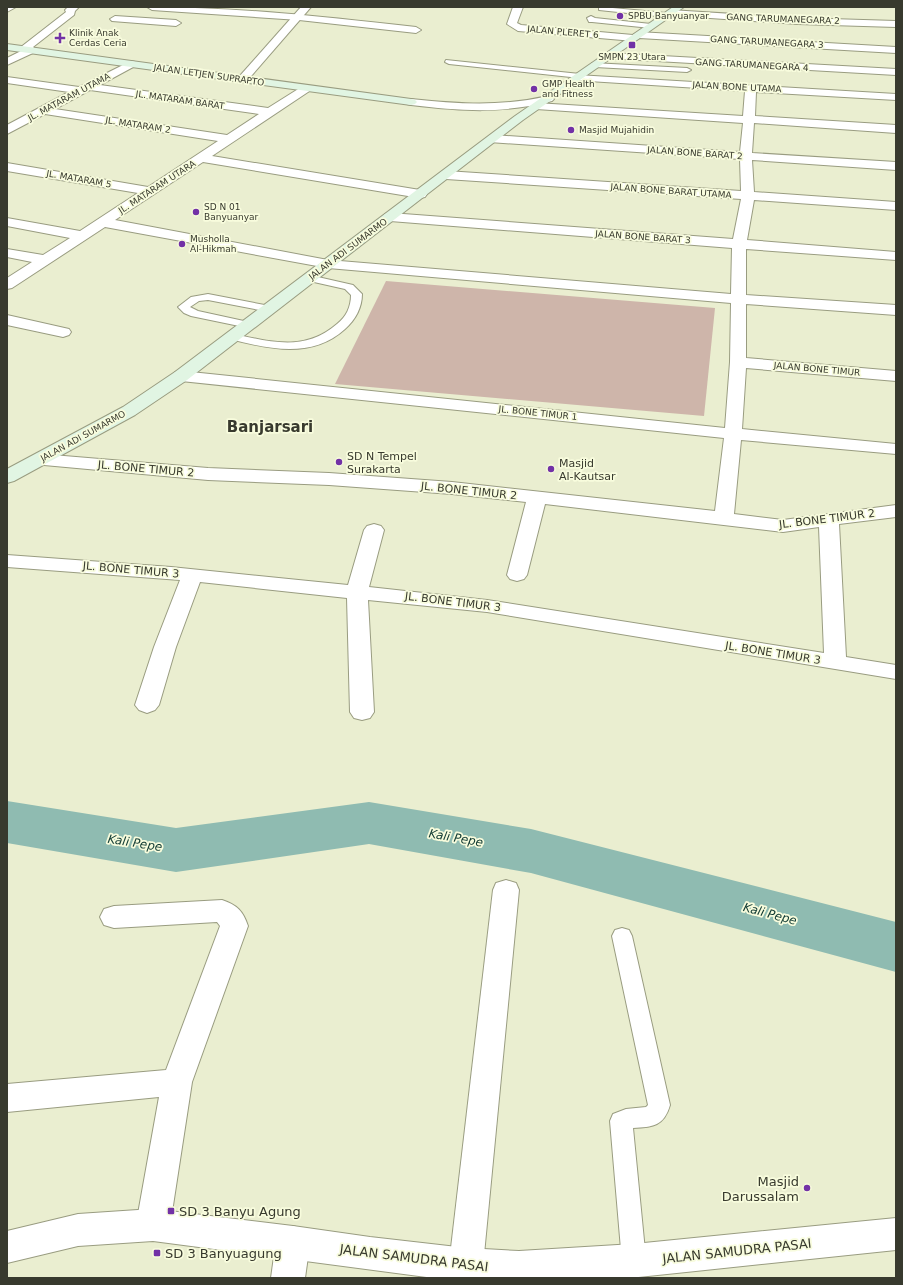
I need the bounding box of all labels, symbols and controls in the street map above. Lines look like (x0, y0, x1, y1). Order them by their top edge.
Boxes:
marker: SPBU Banyuanyar (615, 11, 625, 21)
place label: SPBU Banyuanyar (628, 11, 709, 21)
street label: GANG TARUMANEGARA 2 (726, 12, 840, 26)
street label: JALAN PLERET 6 (526, 24, 599, 40)
place label: Klinik Anak Cerdas Ceria (69, 28, 127, 48)
marker: Klinik Anak Cerdas Ceria (54, 32, 66, 44)
street label: GANG TARUMANEGARA 3 (710, 34, 824, 50)
marker: SMPN 23 Utara (627, 40, 637, 50)
place label: SMPN 23 Utara (598, 52, 666, 62)
street label: GANG TARUMANEGARA 4 (695, 57, 809, 73)
street label: JALAN LETJEN SUPRAPTO (152, 62, 265, 88)
street label: JL. MATARAM UTAMA (25, 71, 113, 123)
place label: GMP Health and Fitness (542, 79, 595, 99)
street label: JALAN BONE UTAMA (691, 80, 783, 94)
marker: GMP Health and Fitness (529, 84, 539, 94)
street label: JL. MATARAM BARAT (134, 89, 225, 111)
street label: JL. MATARAM 2 (104, 115, 171, 135)
marker: Masjid Mujahidin (566, 125, 576, 135)
place label: Masjid Mujahidin (579, 125, 654, 135)
street label: JALAN BONE BARAT 2 (646, 145, 743, 161)
street label: JL. MATARAM UTARA (116, 158, 198, 216)
street label: JL. MATARAM 5 (45, 168, 112, 190)
street label: JALAN BONE BARAT UTAMA (609, 182, 733, 200)
place label: SD N 01 Banyuanyar (204, 202, 258, 222)
marker: SD N 01 Banyuanyar (191, 207, 201, 217)
street label: JALAN ADI SUMARMO (306, 216, 389, 282)
street label: JALAN BONE BARAT 3 (594, 229, 691, 245)
place label: Musholla Al-Hikmah (190, 234, 236, 254)
marker: Musholla Al-Hikmah (177, 239, 187, 249)
street label: JALAN BONE TIMUR (772, 360, 861, 378)
street label: JL. BONE TIMUR 1 (497, 404, 578, 422)
street label: JALAN ADI SUMARMO (38, 408, 127, 464)
district label: Banjarsari (227, 418, 313, 436)
place label: SD N Tempel Surakarta (347, 450, 417, 476)
marker: SD N Tempel Surakarta (334, 457, 344, 467)
place label: Masjid Al-Kautsar (559, 457, 616, 483)
street label: JL. BONE TIMUR 2 (96, 458, 195, 480)
marker: Masjid Al-Kautsar (546, 464, 556, 474)
street label: JL. BONE TIMUR 2 (419, 479, 518, 503)
street label: JL. BONE TIMUR 2 (777, 507, 876, 531)
street label: JL. BONE TIMUR 3 (81, 559, 180, 581)
street label: JL. BONE TIMUR 3 (403, 590, 502, 614)
street label: JL. BONE TIMUR 3 (723, 639, 822, 667)
water label: Kali Pepe (428, 826, 484, 850)
water label: Kali Pepe (107, 832, 163, 854)
water label: Kali Pepe (742, 900, 798, 928)
place label: Masjid Darussalam (722, 1174, 799, 1204)
marker: Masjid Darussalam (802, 1183, 812, 1193)
place label: SD 3 Banyu Agung (179, 1204, 301, 1219)
marker: SD 3 Banyu Agung (166, 1206, 176, 1216)
street label: JALAN SAMUDRA PASAI (661, 1236, 812, 1266)
street label: JALAN SAMUDRA PASAI (338, 1241, 489, 1275)
place label: SD 3 Banyuagung (165, 1246, 282, 1261)
marker: SD 3 Banyuagung (152, 1248, 162, 1258)

